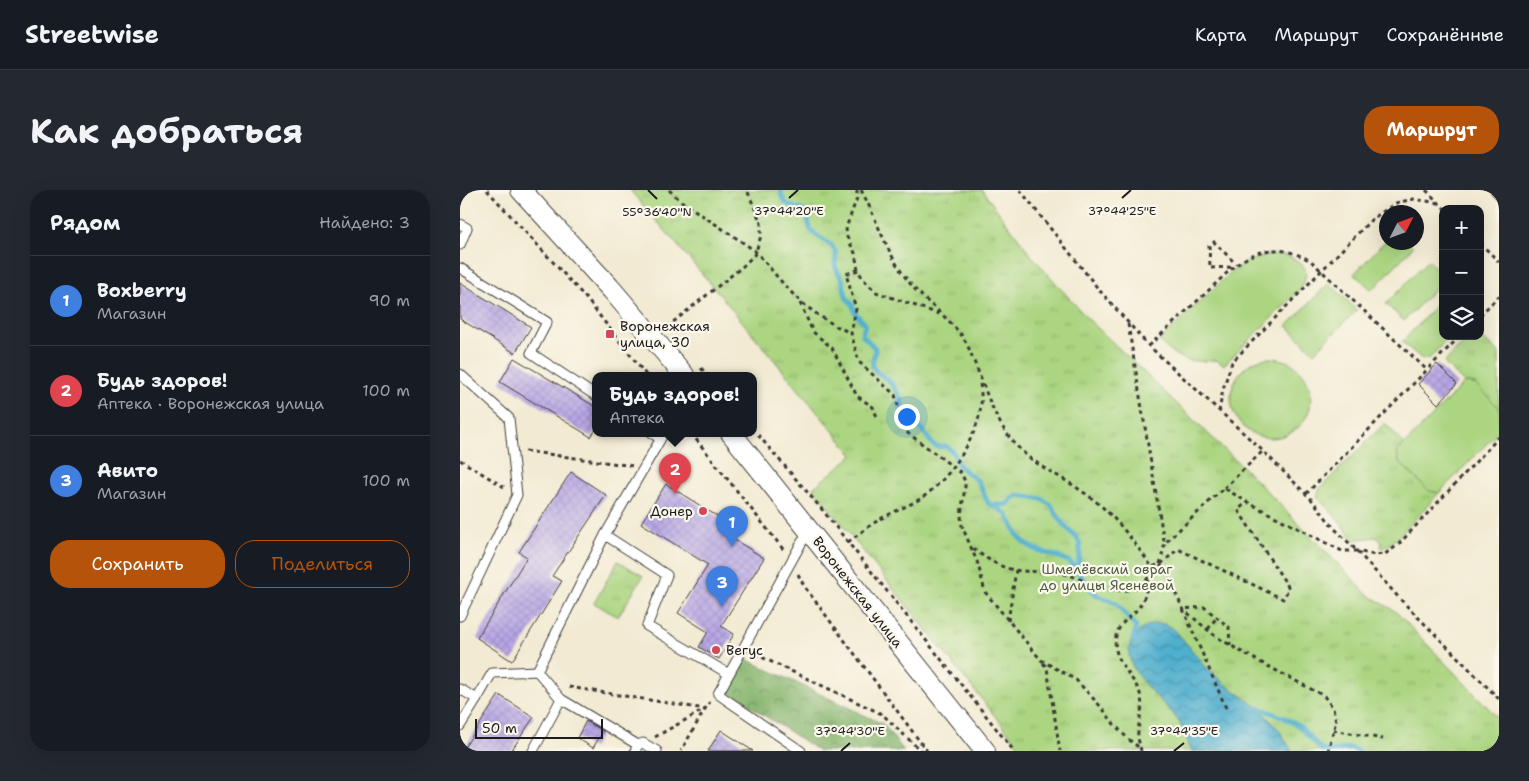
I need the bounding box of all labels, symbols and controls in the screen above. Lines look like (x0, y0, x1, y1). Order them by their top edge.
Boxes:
text: Streetwise (25, 19, 159, 51)
text: Карта (1195, 23, 1246, 47)
text: Маршрут (1274, 23, 1358, 47)
text: Сохранённые (1386, 23, 1504, 47)
button: Маршрут (1364, 106, 1499, 154)
text: Как добраться (30, 107, 303, 154)
text: 37°44'20"E (754, 203, 824, 219)
text: 37°44'25"E (1088, 203, 1156, 219)
text: 55°36'40"N (622, 204, 692, 220)
north arrow (1379, 205, 1424, 250)
map controls (1439, 205, 1484, 340)
button: + (1439, 205, 1484, 250)
text: Рядом (50, 209, 120, 237)
text: Найдено: 3 (319, 212, 410, 233)
button: − (1439, 250, 1484, 295)
text: Boxberry (97, 278, 187, 303)
text: 1 (62, 290, 70, 311)
text: 90 m (369, 290, 410, 311)
button: layers (1439, 295, 1484, 340)
text: Магазин (97, 303, 166, 324)
place label: Воронежская улица, 30 (620, 317, 710, 351)
marker: Воронежская улица, 30 (604, 328, 616, 340)
text: Будь здоров! (97, 368, 227, 393)
popup (592, 372, 757, 437)
text: 2 (60, 380, 72, 401)
text: 100 m (362, 380, 410, 401)
text: Будь здоров! (609, 382, 740, 407)
text: Аптека · Воронежская улица (97, 393, 324, 414)
your location (894, 404, 920, 430)
text: Аптека (609, 407, 665, 428)
pin: 2 (659, 453, 691, 494)
text: Авито (97, 458, 158, 483)
text: 3 (60, 470, 72, 491)
text: 100 m (362, 470, 410, 491)
text: Магазин (97, 483, 166, 504)
place label: Донер (650, 502, 693, 520)
marker: Донер (697, 505, 709, 517)
pin: 1 (716, 506, 748, 547)
street label: Воронежская улица (809, 533, 907, 652)
button: Сохранить (50, 540, 225, 588)
button: Поделиться (235, 540, 410, 588)
park label: Шмелёвский овраг до улицы Ясеневой (1040, 560, 1174, 594)
pin: 3 (706, 566, 738, 607)
place label: Вегус (726, 641, 763, 659)
marker: Вегус (710, 644, 722, 656)
scale bar (475, 716, 602, 739)
text: 50 m (482, 719, 517, 737)
text: 37°44'30"E (815, 723, 885, 739)
text: 37°44'35"E (1150, 723, 1218, 739)

